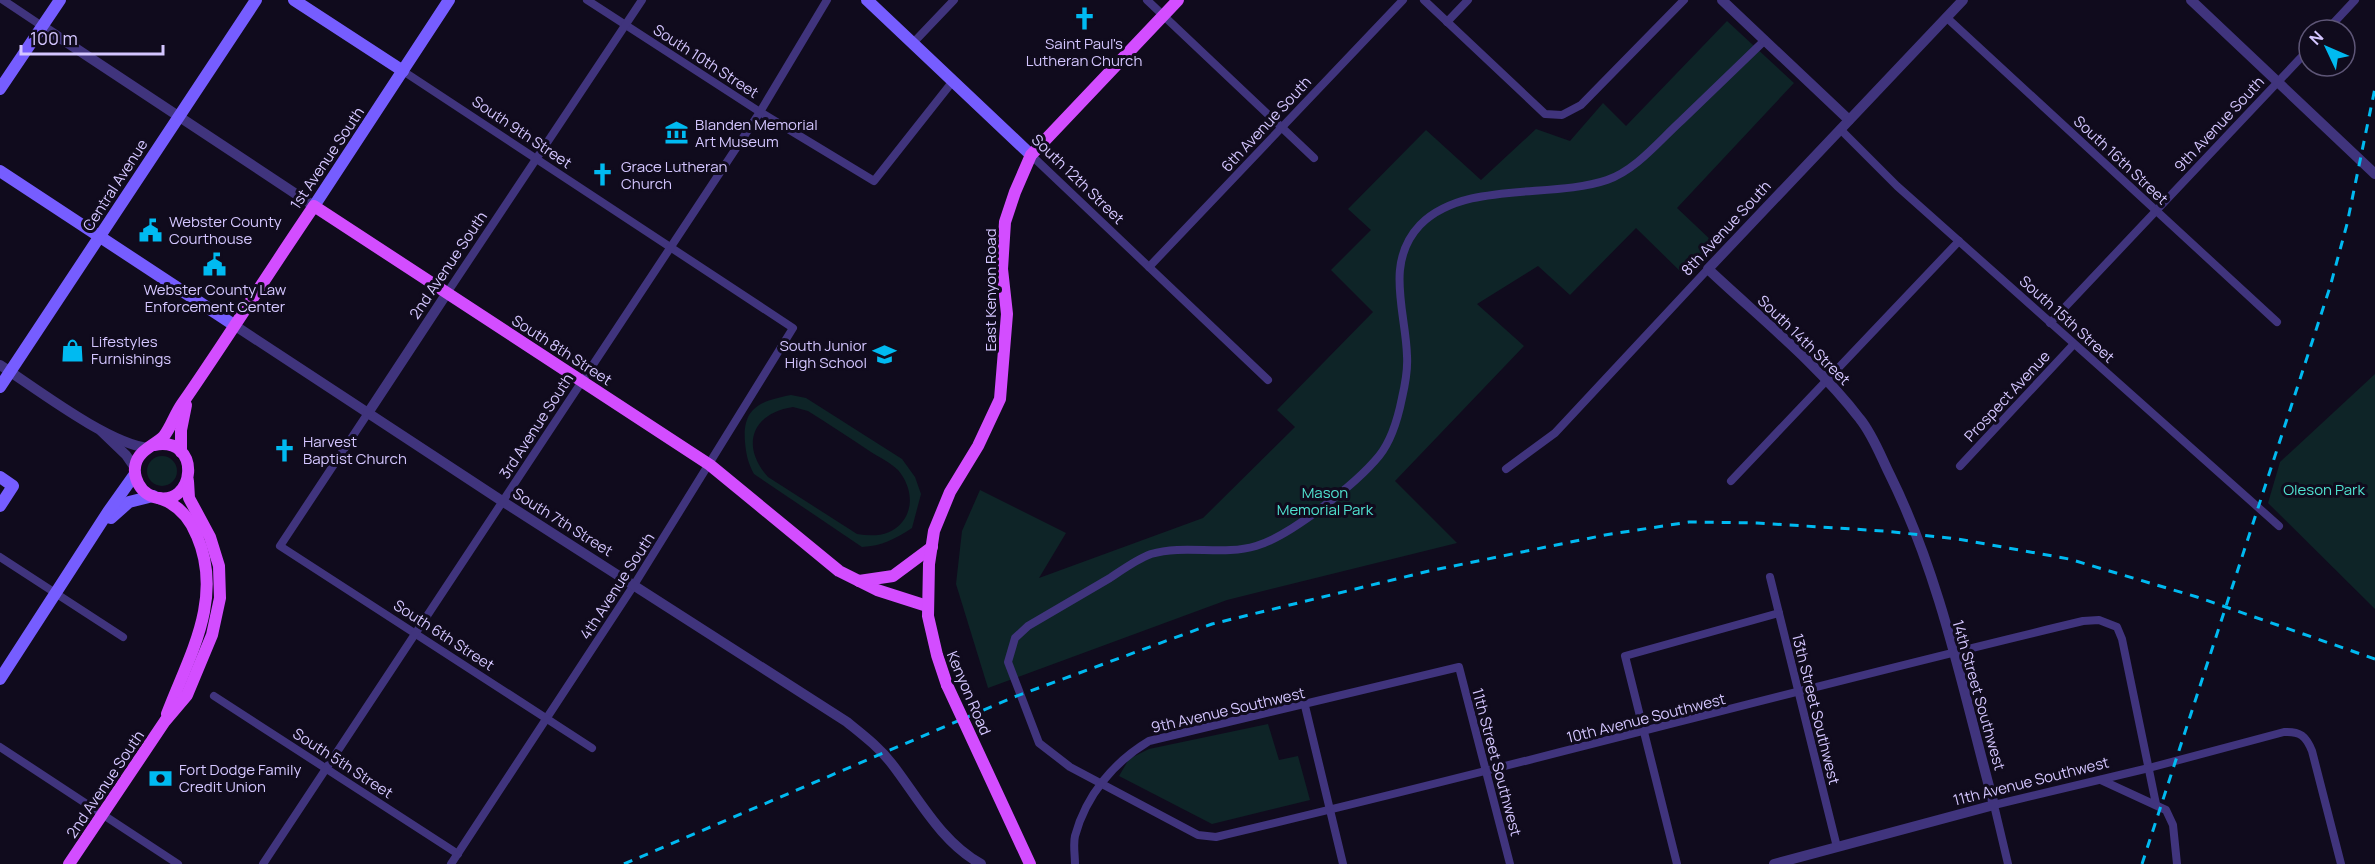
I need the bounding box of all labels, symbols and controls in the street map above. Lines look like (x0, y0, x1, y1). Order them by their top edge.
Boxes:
church icon: Saint Paul's Lutheran Church (1071, 6, 1097, 32)
scale bar (21, 18, 164, 56)
north arrow (2297, 18, 2357, 78)
street label: South 10th Street (649, 19, 763, 103)
text: 100 m (30, 26, 78, 50)
text: N (2304, 26, 2328, 49)
place label: Saint Paul's Lutheran Church (1026, 33, 1142, 71)
street label: 6th Avenue South (1216, 72, 1316, 176)
street label: 9th Avenue South (2169, 72, 2269, 176)
street label: South 9th Street (468, 91, 576, 173)
street label: 1st Avenue South (285, 103, 369, 213)
street label: South 16th Street (2069, 111, 2173, 209)
place label: Blanden Memorial Art Museum (695, 114, 818, 152)
museum icon: Blanden Memorial Art Museum (664, 120, 690, 146)
street label: South 12th Street (1027, 129, 1129, 229)
street label: Central Avenue (77, 135, 153, 235)
place label: Grace Lutheran Church (621, 156, 728, 194)
church icon: Grace Lutheran Church (590, 162, 616, 188)
street label: 8th Avenue South (1676, 176, 1776, 280)
street label: 2nd Avenue South (404, 207, 492, 323)
place label: Webster County Courthouse (169, 211, 282, 249)
public building icon: Webster County Courthouse (138, 217, 164, 243)
street label: East Kenyon Road (980, 228, 1001, 352)
public building icon: Webster County Law Enforcement Center (202, 252, 228, 278)
street label: South 15th Street (2015, 271, 2119, 367)
place label: Webster County Law Enforcement Center (144, 279, 287, 317)
street label: South 14th Street (1753, 290, 1855, 390)
street label: South 8th Street (508, 310, 616, 390)
place label: Lifestyles Furnishings (91, 331, 171, 369)
place label: South Junior High School (779, 335, 868, 373)
shop icon: Lifestyles Furnishings (60, 337, 86, 363)
school or university icon: South Junior High School (872, 341, 898, 367)
street label: Prospect Avenue (1959, 346, 2055, 446)
street label: 3rd Avenue South (494, 369, 578, 483)
place label: Harvest Baptist Church (303, 431, 407, 469)
church icon: Harvest Baptist Church (272, 437, 298, 463)
park label: Oleson Park (2283, 479, 2365, 500)
park label: Mason Memorial Park (1277, 482, 1374, 520)
street label: South 7th Street (509, 483, 617, 561)
street label: 4th Avenue South (575, 529, 659, 643)
street label: South 6th Street (390, 595, 498, 675)
street label: 14th Street Southwest (1947, 617, 2011, 773)
street label: 13th Street Southwest (1787, 631, 1845, 787)
street label: Kenyon Road (942, 648, 996, 738)
street label: 9th Avenue Southwest (1149, 682, 1307, 738)
street label: 11th Street Southwest (1467, 686, 1527, 838)
street label: 10th Avenue Southwest (1564, 688, 1728, 748)
street label: South 5th Street (289, 723, 397, 803)
street label: 2nd Avenue South (61, 726, 149, 842)
street label: 11th Avenue Southwest (1951, 751, 2111, 811)
place label: Fort Dodge Family Credit Union (179, 759, 301, 797)
bank icon: Fort Dodge Family Credit Union (148, 765, 174, 791)

